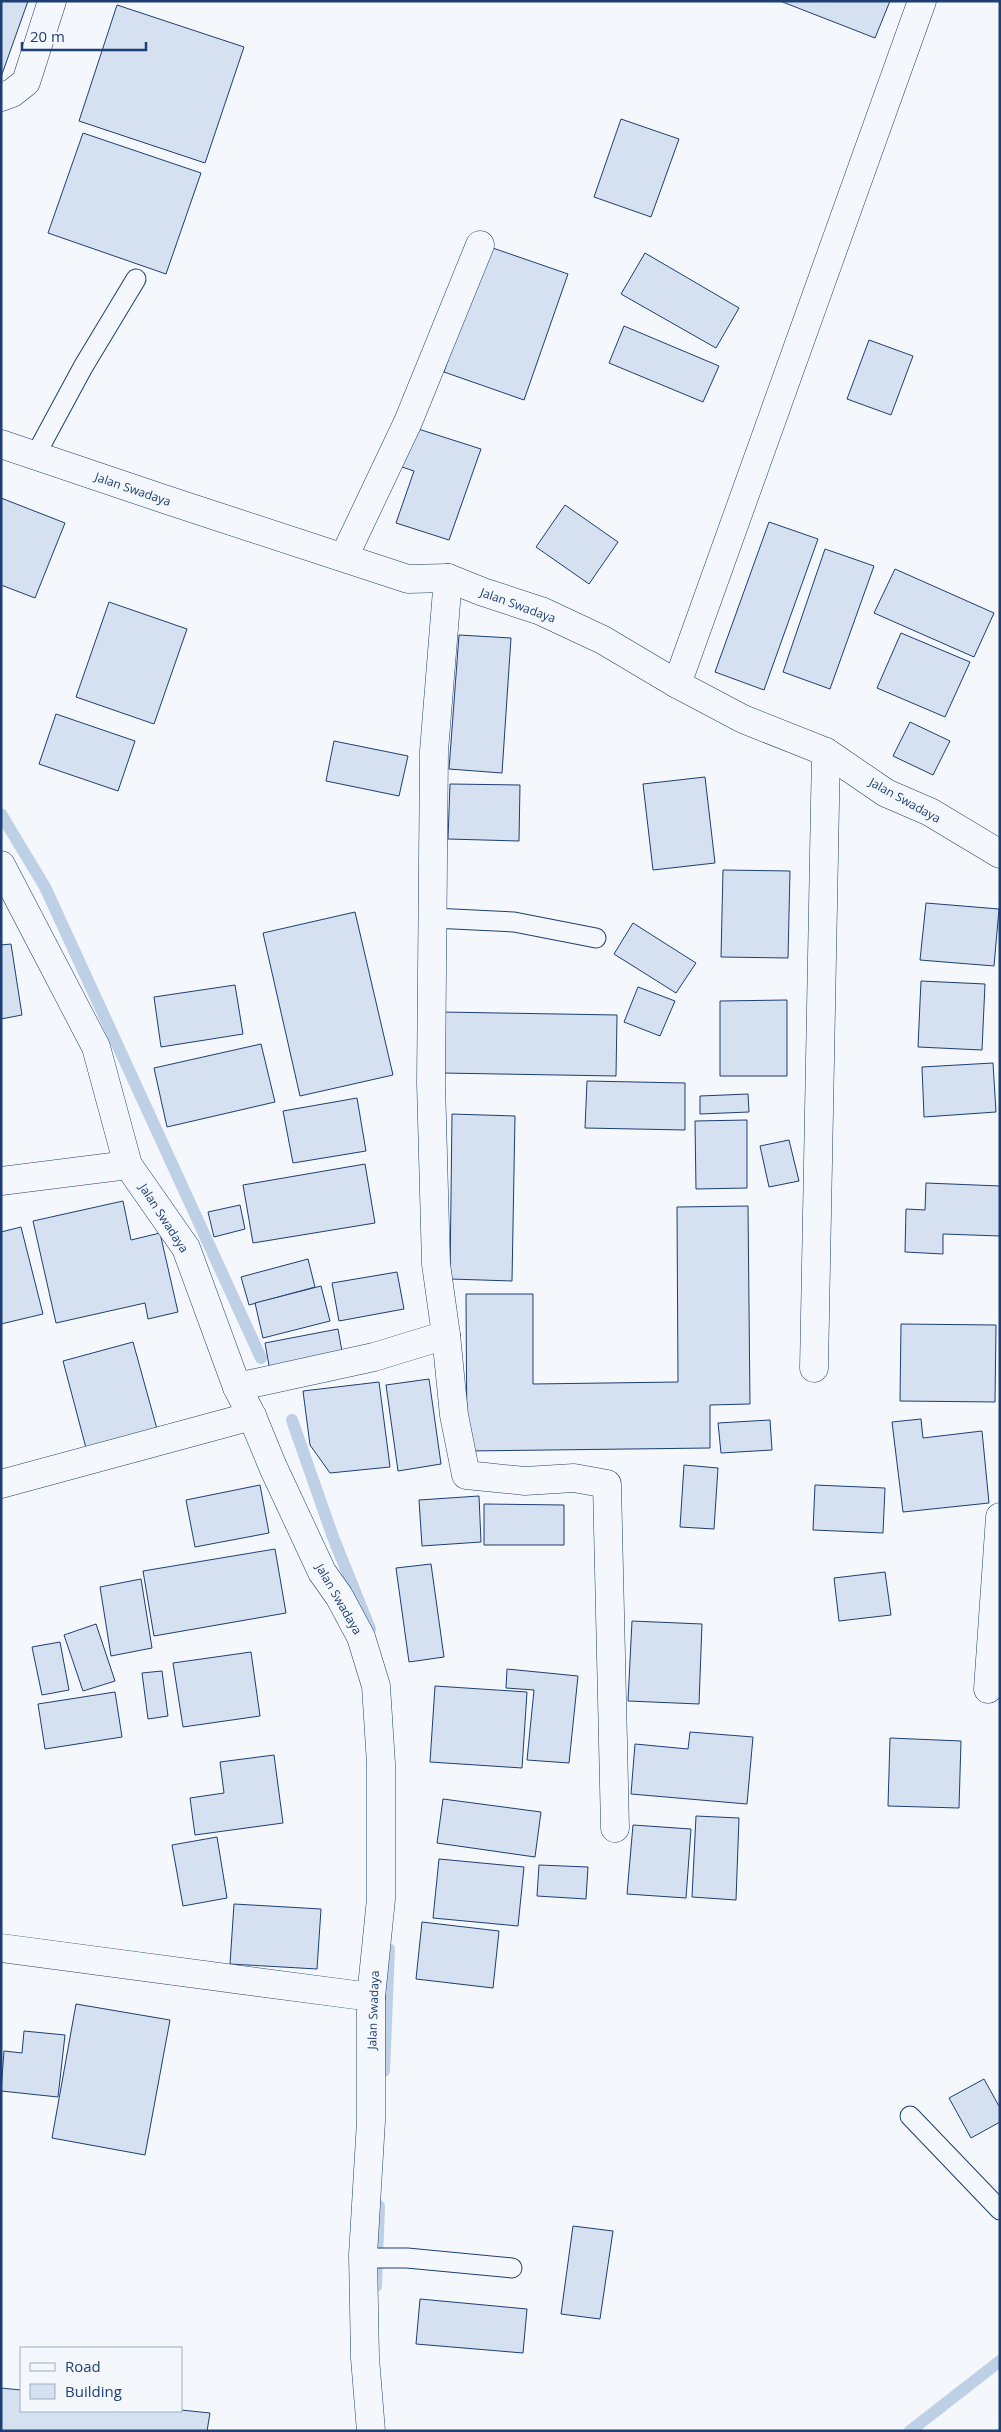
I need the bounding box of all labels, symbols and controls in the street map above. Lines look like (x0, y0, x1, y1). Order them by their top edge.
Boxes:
scale bar (22, 20, 146, 52)
text: 20 m (30, 26, 65, 46)
street label: Jalan Swadaya (92, 468, 173, 510)
street label: Jalan Swadaya (477, 583, 558, 627)
street label: Jalan Swadaya (865, 773, 944, 827)
street label: Jalan Swadaya (135, 1179, 193, 1256)
street label: Jalan Swadaya (311, 1560, 366, 1638)
street label: Jalan Swadaya (363, 1970, 383, 2051)
legend (20, 2347, 182, 2412)
text: Road (65, 2356, 101, 2376)
text: Building (65, 2381, 122, 2401)

